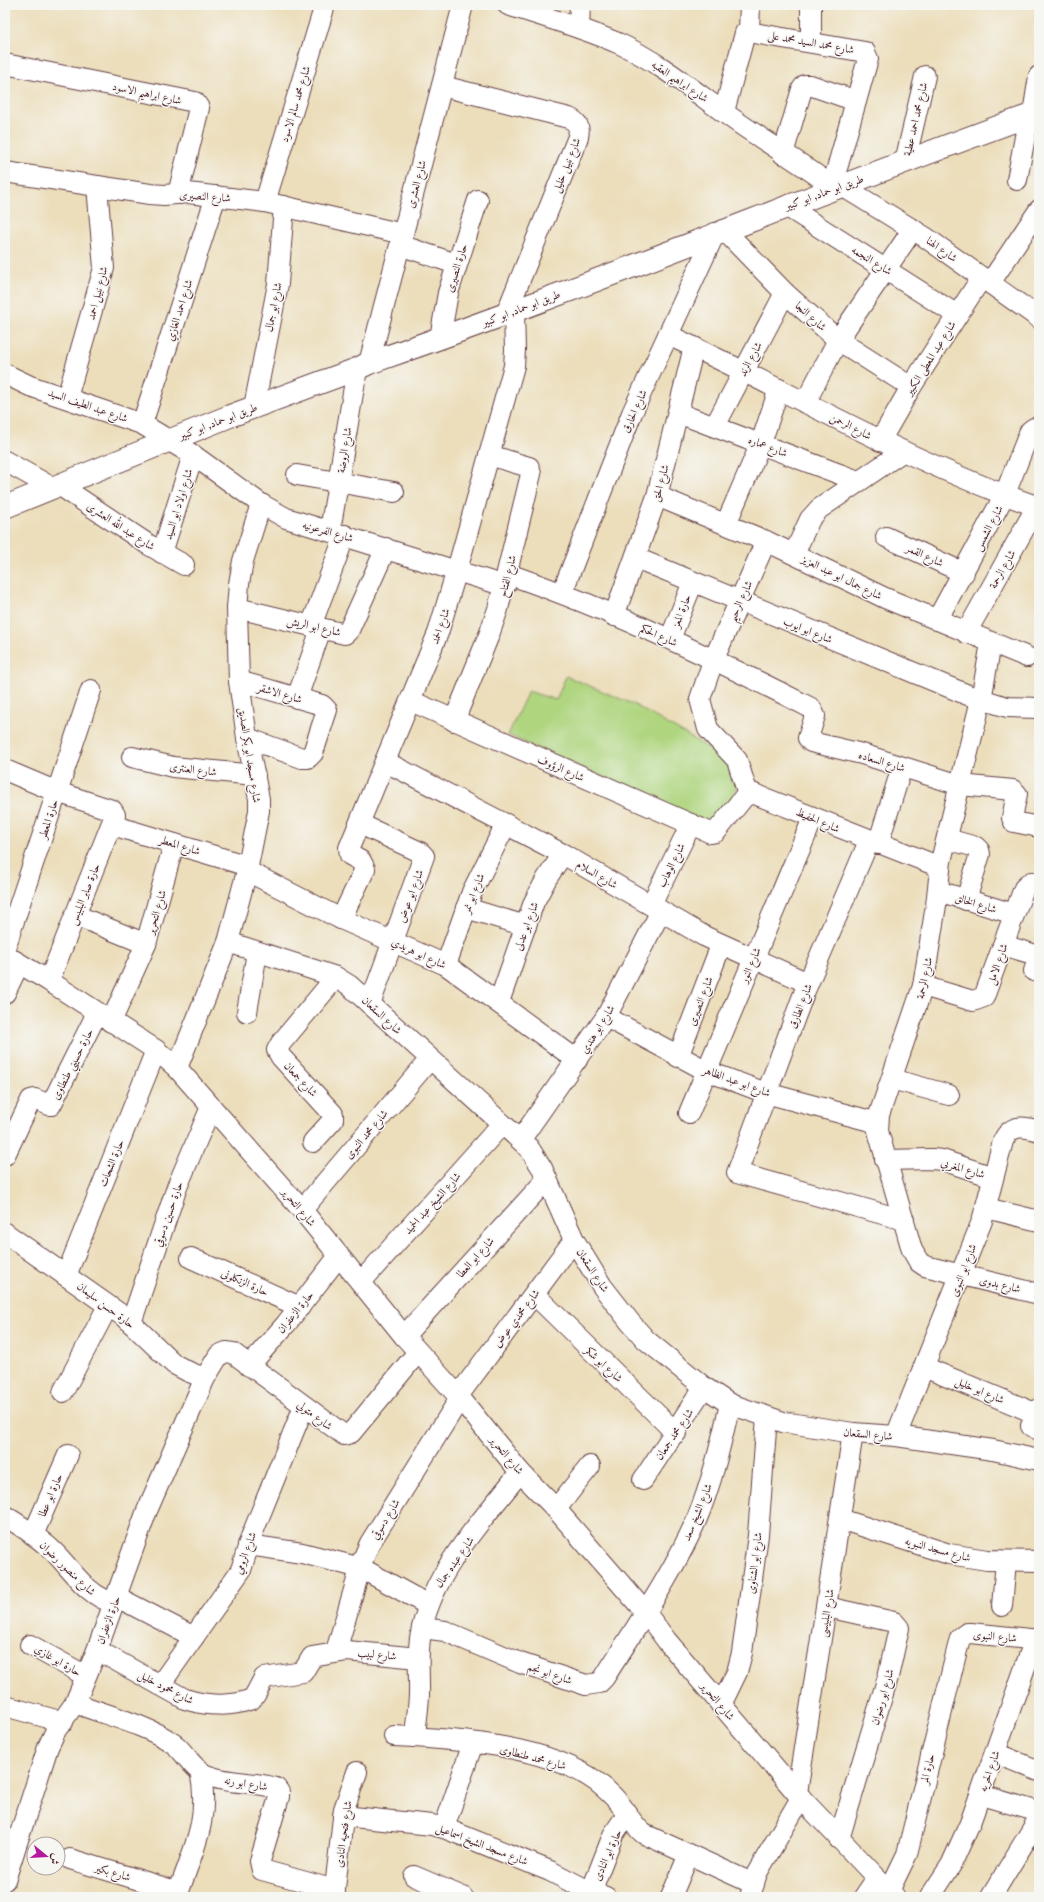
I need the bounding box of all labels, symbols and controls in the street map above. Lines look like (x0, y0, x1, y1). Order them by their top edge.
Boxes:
street label: شارع محمد السيد محمد على (766, 28, 855, 59)
street label: شارع ابراهيم العقبه (647, 57, 711, 108)
street label: شارع محمد سالم الاسود (277, 64, 316, 145)
street label: شارع ابراهيم الاسود (110, 79, 183, 111)
street label: شارع محمد احمد عطية (900, 81, 933, 158)
street label: شارع نبيل خليل (549, 136, 586, 196)
street label: شارع العشرى (403, 159, 432, 210)
street label: طريق ابو حماد, ابو كبير (782, 171, 866, 214)
street label: شارع النصيرى (179, 187, 231, 208)
street label: شارع الهنا (922, 233, 960, 267)
street label: حارة النصيرى (442, 242, 470, 294)
street label: شارع النجمه (848, 242, 895, 280)
street label: شارع نبيل احمد (84, 265, 113, 322)
street label: شارع احمد الغازي (162, 277, 198, 344)
street label: شارع ابو جمال (261, 281, 288, 334)
street label: طريق ابو حماد, ابو كبير (479, 287, 562, 331)
street label: شارع النجا (790, 298, 830, 336)
street label: شارع عبد المعطى الكبير (901, 318, 961, 400)
street label: شارع الرند (735, 339, 768, 380)
street label: شارع عبد الطيف السيد (45, 385, 130, 428)
street label: شارع الحارق (618, 387, 652, 436)
street label: طريق ابو حماد, ابو كبير (176, 400, 259, 444)
street label: شارع الرحمن (826, 410, 874, 445)
street label: شارع الروضة (333, 426, 357, 474)
street label: شارع عماره (745, 432, 790, 463)
street label: شارع الحق (648, 463, 675, 504)
street label: شارع اولاد ابو السيد (161, 467, 198, 542)
street label: شارع عبد الله العشرى (83, 497, 159, 556)
street label: شارع الشمس (970, 503, 1008, 555)
street label: شارع الفرعونيه (300, 517, 355, 548)
street label: شارع القمر (902, 540, 946, 572)
street label: شارع الرحمة (986, 547, 1021, 592)
street label: شارع جمال ابو عبد العزيز (797, 551, 884, 605)
street label: شارع الفتاح (495, 553, 523, 600)
street label: شارع الرحيم (725, 578, 759, 625)
street label: حارة المعز (668, 592, 695, 631)
street label: شارع الحمد (427, 606, 455, 647)
street label: شارع ابو الريش (285, 613, 342, 642)
street label: شارع ابو ايوب (780, 614, 835, 649)
street label: شارع الحكم (637, 621, 680, 653)
street label: شارع الاشقر (254, 680, 304, 709)
street label: شارع مسجد ابو بكر الصديق (233, 706, 264, 804)
street label: شارع السعاده (856, 747, 907, 778)
street label: شارع الرؤوف (534, 752, 587, 787)
street label: شارع العنترى (168, 759, 217, 782)
street label: حارة المعطر (35, 797, 62, 842)
street label: شارع الحفيظ (793, 804, 842, 838)
street label: شارع المعطر (156, 832, 202, 861)
street label: شارع الوهاب (654, 840, 690, 891)
street label: شارع السلام (572, 857, 620, 894)
street label: حارة صابر البلبيس (65, 861, 104, 927)
street label: شارع ابو عوض (394, 867, 429, 926)
street label: شارع ابو نمر (458, 871, 490, 917)
street label: شارع التحرير (143, 888, 172, 938)
street label: شارع الخالق (953, 890, 998, 919)
street label: شارع ابو عدلى (511, 900, 544, 953)
street label: شارع ابو هريدي (388, 934, 448, 974)
street label: شارع الامل (983, 941, 1013, 988)
street label: شارع النور (736, 945, 766, 987)
street label: شارع الرحمة (913, 956, 938, 1001)
street label: شارع النصيرى (684, 974, 719, 1029)
street label: شارع الطارق (785, 982, 818, 1031)
street label: شارع السقعان (357, 993, 405, 1039)
street label: شارع ابو هندي (577, 1002, 620, 1057)
street label: حارة حسيني طنطاوى (48, 1026, 100, 1104)
street label: شارع جمعان (279, 1059, 321, 1102)
street label: شارع ابو عبد الظاهر (699, 1062, 773, 1103)
street label: شارع محمد النبوى (341, 1106, 393, 1163)
street label: حارة الشحات (95, 1137, 127, 1189)
street label: شارع المغربي (939, 1155, 987, 1184)
street label: شارع الشيخ عبد الحميد (400, 1169, 466, 1240)
street label: حارة حسين دسوقي (150, 1179, 188, 1249)
street label: شارع التحرير (276, 1184, 319, 1231)
street label: شارع ابو العطا (453, 1234, 499, 1282)
street label: شارع ابو النبوى (947, 1242, 982, 1299)
street label: شارع السقعان (571, 1245, 612, 1296)
street label: حارة الزنكلونى (219, 1265, 271, 1299)
street label: شارع بدوى (977, 1272, 1022, 1298)
street label: حارة حسن سليمان (73, 1279, 138, 1333)
street label: شارع محمدي عوض (490, 1286, 545, 1352)
street label: حارة الزعفران (274, 1288, 317, 1337)
street label: شارع ابو شكر (579, 1342, 626, 1387)
street label: شارع ابو خليل (952, 1373, 1007, 1409)
street label: شارع متولي (293, 1397, 335, 1435)
street label: شارع محمد جمعان (652, 1406, 699, 1464)
street label: شارع السقعان (842, 1425, 893, 1446)
street label: شارع التحرير (484, 1432, 527, 1479)
street label: حارة ابو عطا (35, 1471, 65, 1519)
street label: شارع الشيخ سعد (679, 1481, 719, 1544)
street label: شارع دسوقي (367, 1496, 405, 1543)
street label: شارع الرومي (231, 1530, 262, 1577)
street label: شارع ابو الشناوى (743, 1531, 768, 1595)
street label: شارع مسجد النبويه (903, 1533, 972, 1567)
street label: شارع عبده جمال (431, 1534, 479, 1592)
street label: شارع منصور رضوان (35, 1538, 99, 1600)
street label: شارع البلبيسى (815, 1588, 840, 1639)
street label: حارة الزعفران (93, 1594, 124, 1646)
street label: شارع النبوى (972, 1627, 1017, 1648)
street label: حارة ابو غازي (31, 1641, 84, 1681)
street label: شارع لبيب (357, 1645, 397, 1666)
street label: شارع ابو نجم (525, 1659, 574, 1691)
street label: شارع محمود خليل (135, 1667, 196, 1710)
street label: شارع ابو رضوان (867, 1667, 900, 1728)
street label: شارع التحرير (695, 1678, 738, 1725)
street label: شارع محمد طنطاوى (497, 1741, 568, 1776)
street label: شارع الحريه (975, 1749, 1005, 1794)
street label: حارة المر (916, 1752, 939, 1787)
street label: شارع ابو رنه (223, 1773, 269, 1796)
street label: شارع فتحيه النادى (331, 1800, 358, 1869)
street label: شارع مسجد الشيخ اسماعيل (433, 1820, 530, 1872)
street label: حارة ابو النادى (589, 1827, 625, 1883)
north arrow (26, 1836, 66, 1876)
text: ش (47, 1852, 64, 1867)
street label: شارع بكير (92, 1860, 133, 1887)

